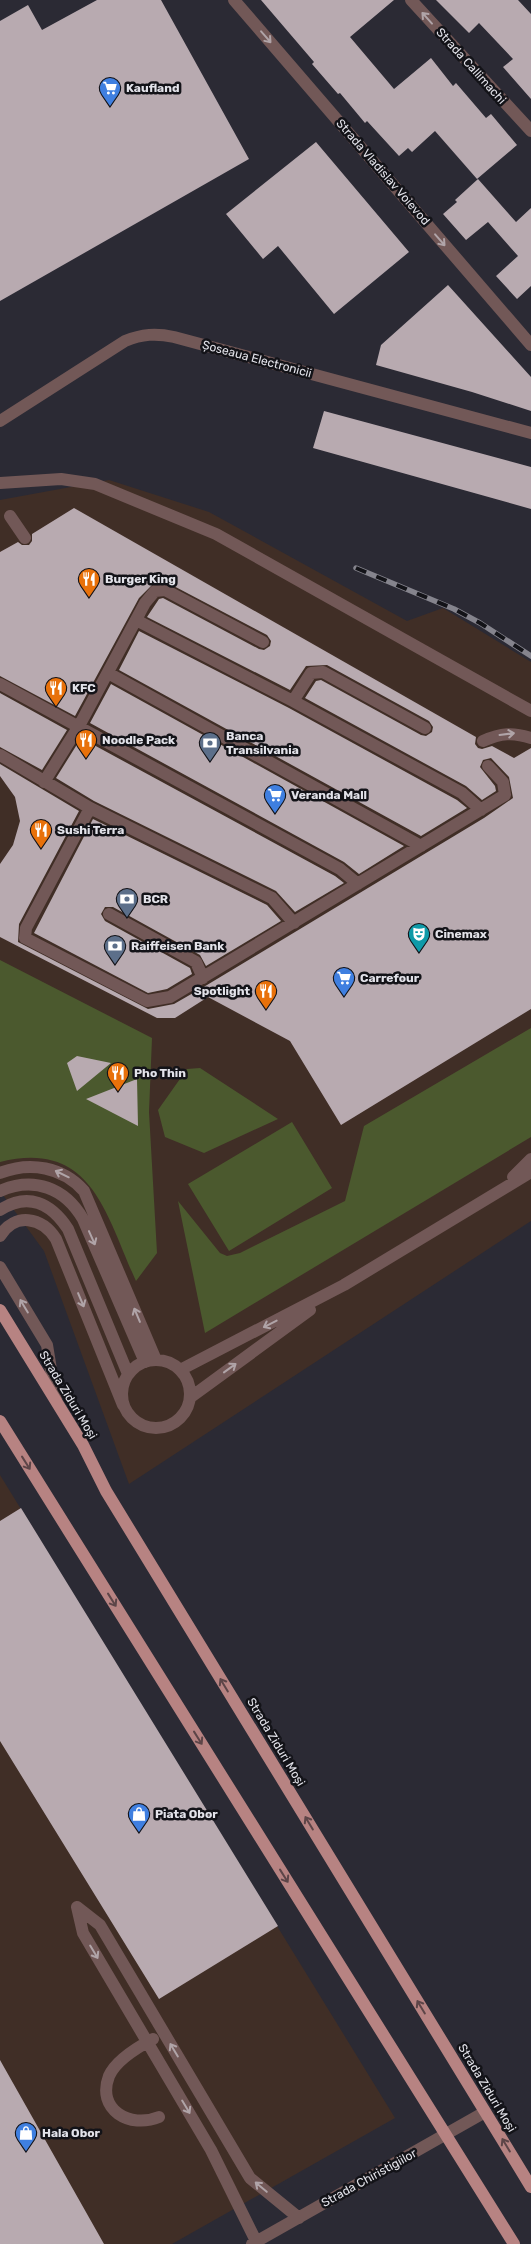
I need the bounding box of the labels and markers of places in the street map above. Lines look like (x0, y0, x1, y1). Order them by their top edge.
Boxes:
supermarket icon: Kaufland (98, 76, 122, 107)
place label: Kaufland (126, 81, 179, 95)
restaurant icon: Burger King (77, 567, 101, 598)
place label: Burger King (105, 572, 176, 586)
restaurant icon: KFC (44, 676, 68, 707)
place label: KFC (72, 681, 96, 695)
restaurant icon: Noodle Pack (74, 728, 98, 759)
place label: Banca Transilvania (226, 729, 299, 757)
bank icon: Banca Transilvania (198, 731, 222, 762)
place label: Noodle Pack (102, 733, 175, 747)
supermarket icon: Veranda Mall (263, 783, 287, 814)
place label: Veranda Mall (291, 788, 367, 802)
restaurant icon: Sushi Terra (29, 818, 53, 849)
place label: Sushi Terra (57, 823, 124, 837)
bank icon: BCR (115, 887, 139, 918)
place label: BCR (143, 892, 168, 906)
theatre icon: Cinemax (407, 922, 431, 953)
place label: Cinemax (435, 927, 487, 941)
bank icon: Raiffeisen Bank (103, 934, 127, 965)
place label: Raiffeisen Bank (131, 939, 224, 953)
supermarket icon: Carrefour (332, 966, 356, 997)
place label: Carrefour (360, 971, 420, 985)
restaurant icon: Spotlight (254, 979, 278, 1010)
place label: Spotlight (194, 984, 250, 998)
restaurant icon: Pho Thin (106, 1061, 130, 1092)
place label: Pho Thin (134, 1066, 186, 1080)
shop icon: Piata Obor (127, 1802, 151, 1833)
place label: Piata Obor (155, 1807, 218, 1821)
shop icon: Hala Obor (14, 2121, 38, 2152)
place label: Hala Obor (42, 2126, 101, 2140)

